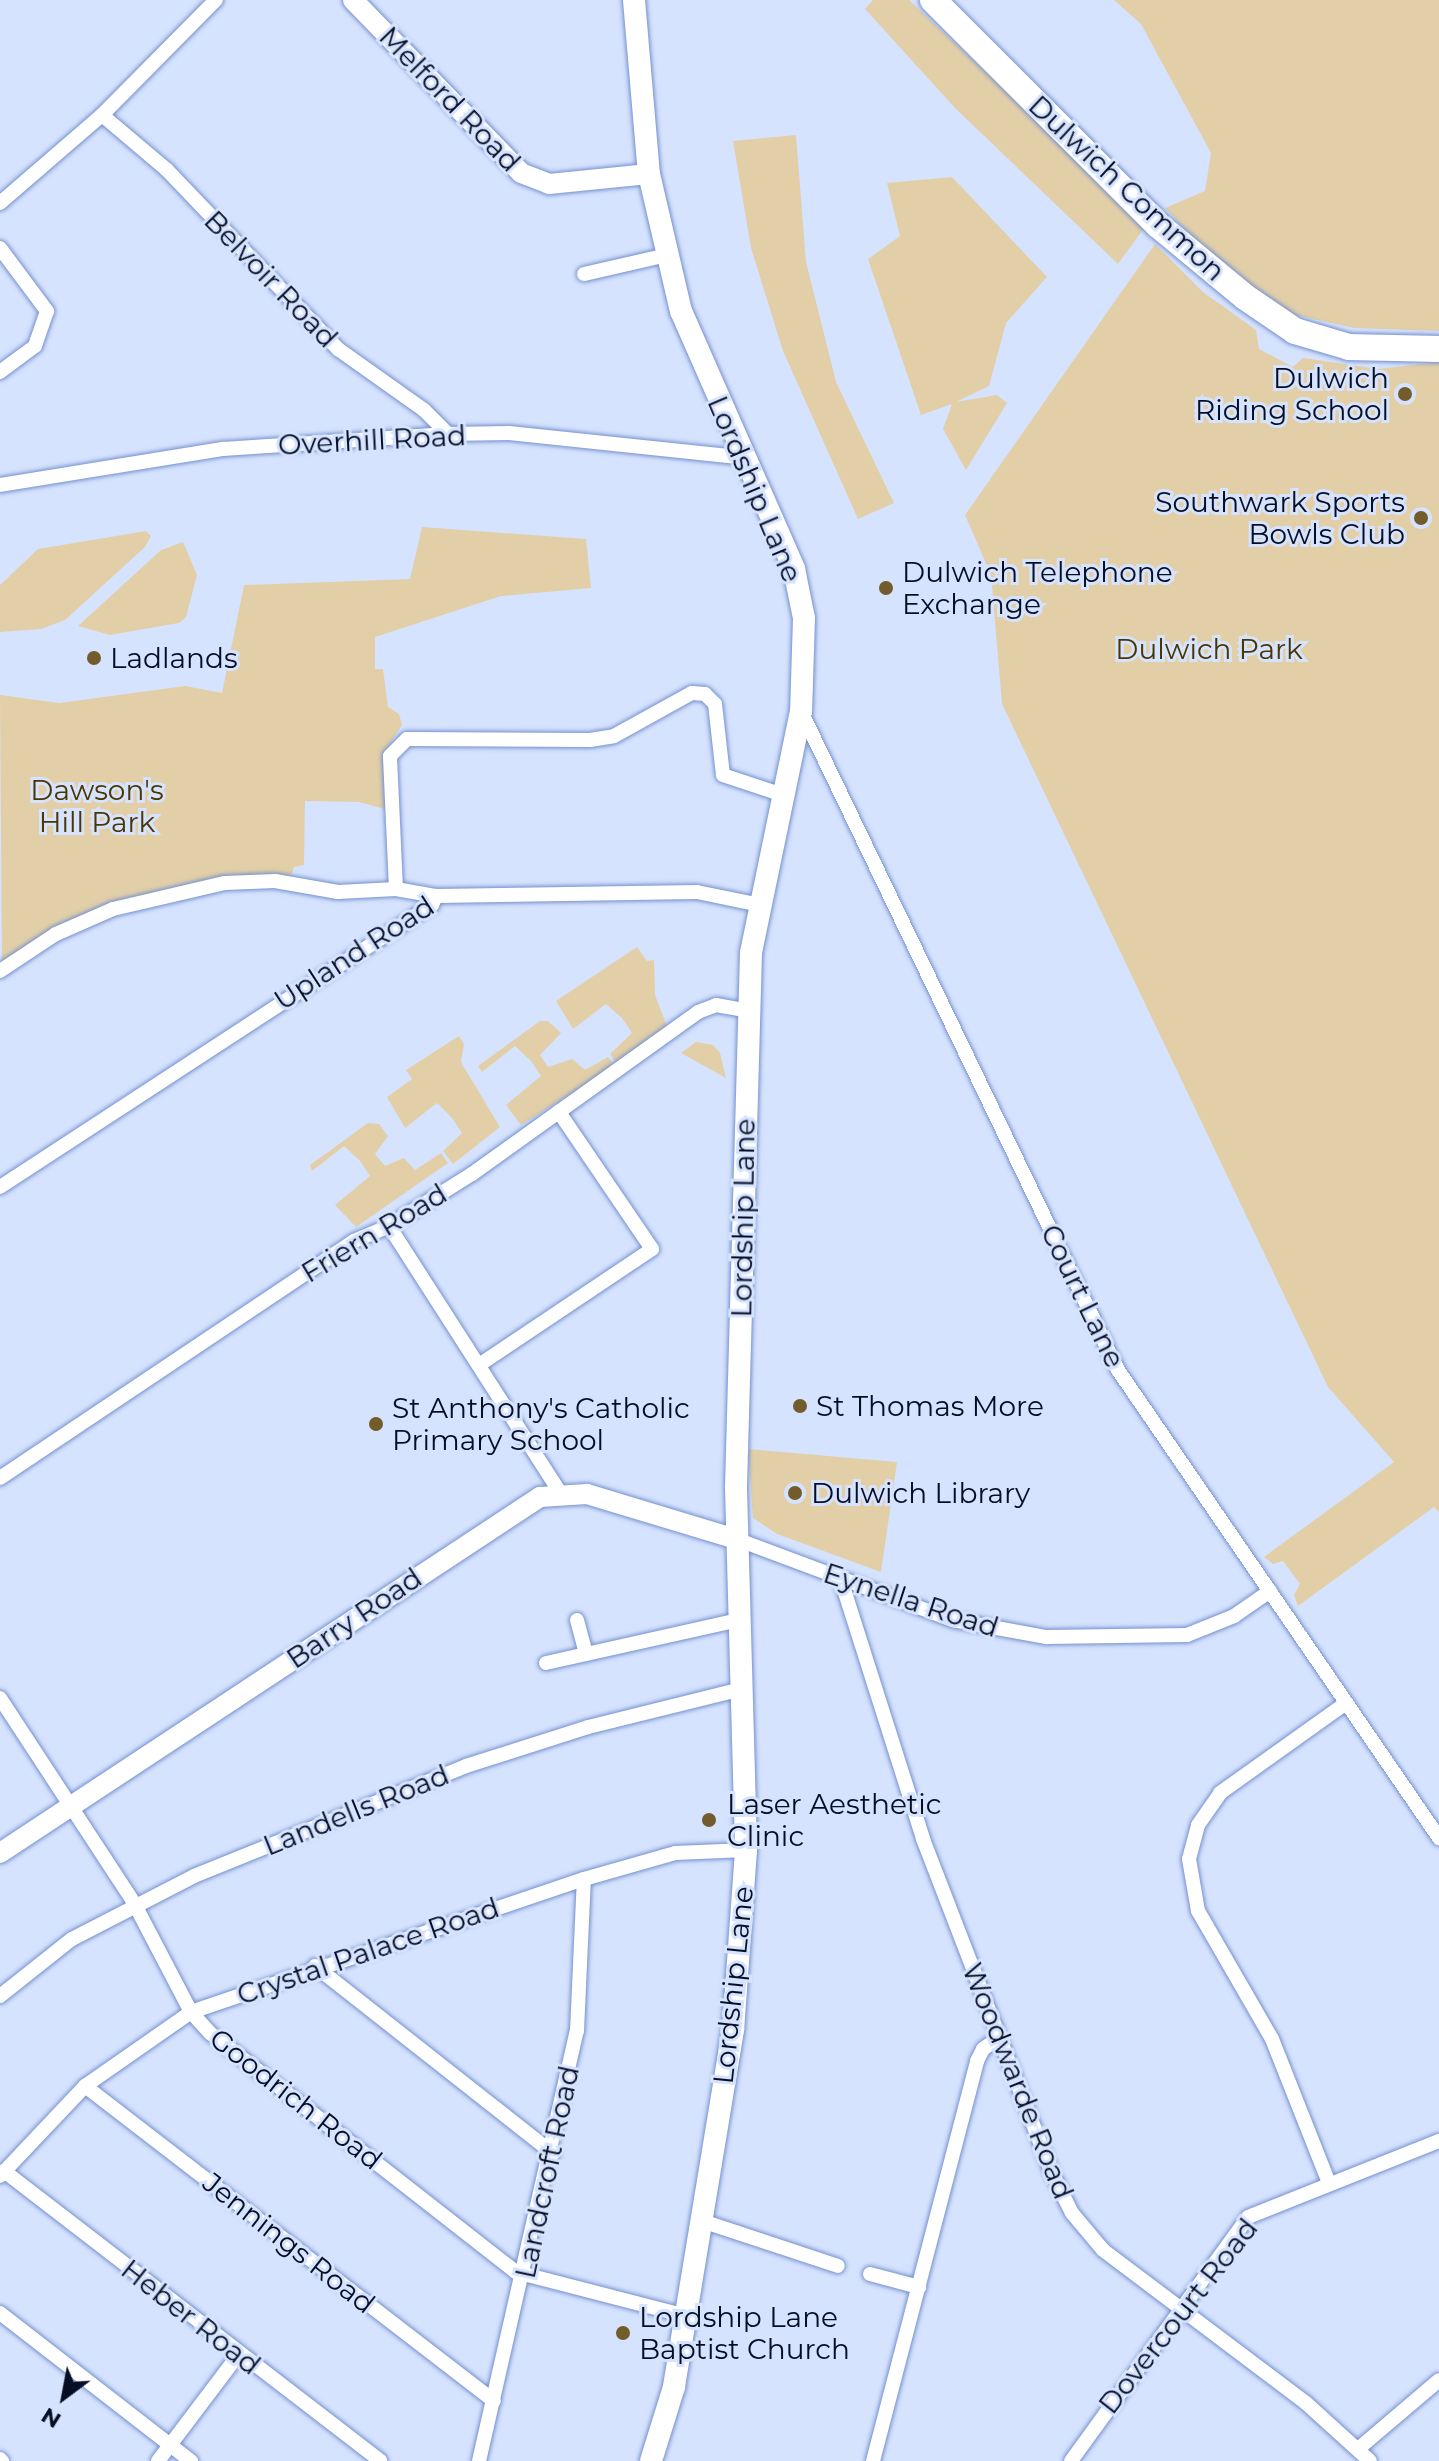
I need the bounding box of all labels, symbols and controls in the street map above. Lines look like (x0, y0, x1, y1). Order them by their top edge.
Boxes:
street label: Melford Road (372, 20, 528, 178)
street label: Dulwich Common (1022, 88, 1232, 288)
street label: Belvoir Road (197, 204, 345, 354)
place label: Dulwich Riding School (1195, 361, 1389, 427)
marker: Dulwich Riding School (1396, 385, 1414, 403)
street label: Lordship Lane (701, 391, 809, 587)
street label: Overhill Road (277, 418, 467, 462)
place label: Southwark Sports Bowls Club (1155, 485, 1405, 551)
marker: Southwark Sports Bowls Club (1412, 509, 1430, 527)
place label: Dulwich Telephone Exchange (902, 555, 1173, 621)
marker: Dulwich Telephone Exchange (877, 579, 895, 597)
park label: Dulwich Park (1115, 632, 1303, 666)
place label: Ladlands (110, 641, 238, 675)
marker: Ladlands (85, 649, 103, 667)
park label: Dawson's Hill Park (30, 773, 164, 839)
street label: Upland Road (268, 889, 440, 1017)
street label: Lordship Lane (724, 1118, 762, 1318)
street label: Friern Road (295, 1177, 453, 1289)
street label: Court Lane (1034, 1219, 1132, 1373)
place label: St Thomas More (816, 1389, 1044, 1423)
place label: St Anthony's Catholic Primary School (392, 1391, 690, 1457)
marker: St Thomas More (791, 1397, 809, 1415)
marker: St Anthony's Catholic Primary School (367, 1415, 385, 1433)
place label: Dulwich Library (811, 1476, 1030, 1510)
marker: Dulwich Library (786, 1484, 804, 1502)
street label: Eynella Road (819, 1556, 1003, 1644)
street label: Barry Road (280, 1561, 428, 1675)
street label: Landells Road (258, 1758, 454, 1862)
place label: Laser Aesthetic Clinic (727, 1787, 942, 1853)
marker: Laser Aesthetic Clinic (698, 1809, 720, 1831)
street label: Lordship Lane (706, 1884, 760, 2086)
street label: Crystal Palace Road (233, 1890, 503, 2012)
street label: Woodwarde Road (955, 1958, 1081, 2204)
street label: Goodrich Road (203, 2021, 389, 2177)
street label: Landcroft Road (508, 2063, 586, 2281)
street label: Jennings Road (196, 2166, 382, 2320)
street label: Dovercourt Road (1091, 2212, 1265, 2420)
street label: Heber Road (115, 2252, 267, 2382)
place label: Lordship Lane Baptist Church (639, 2300, 850, 2366)
marker: Lordship Lane Baptist Church (614, 2324, 632, 2342)
north arrow (24, 2357, 104, 2437)
text: N (36, 2402, 66, 2434)

